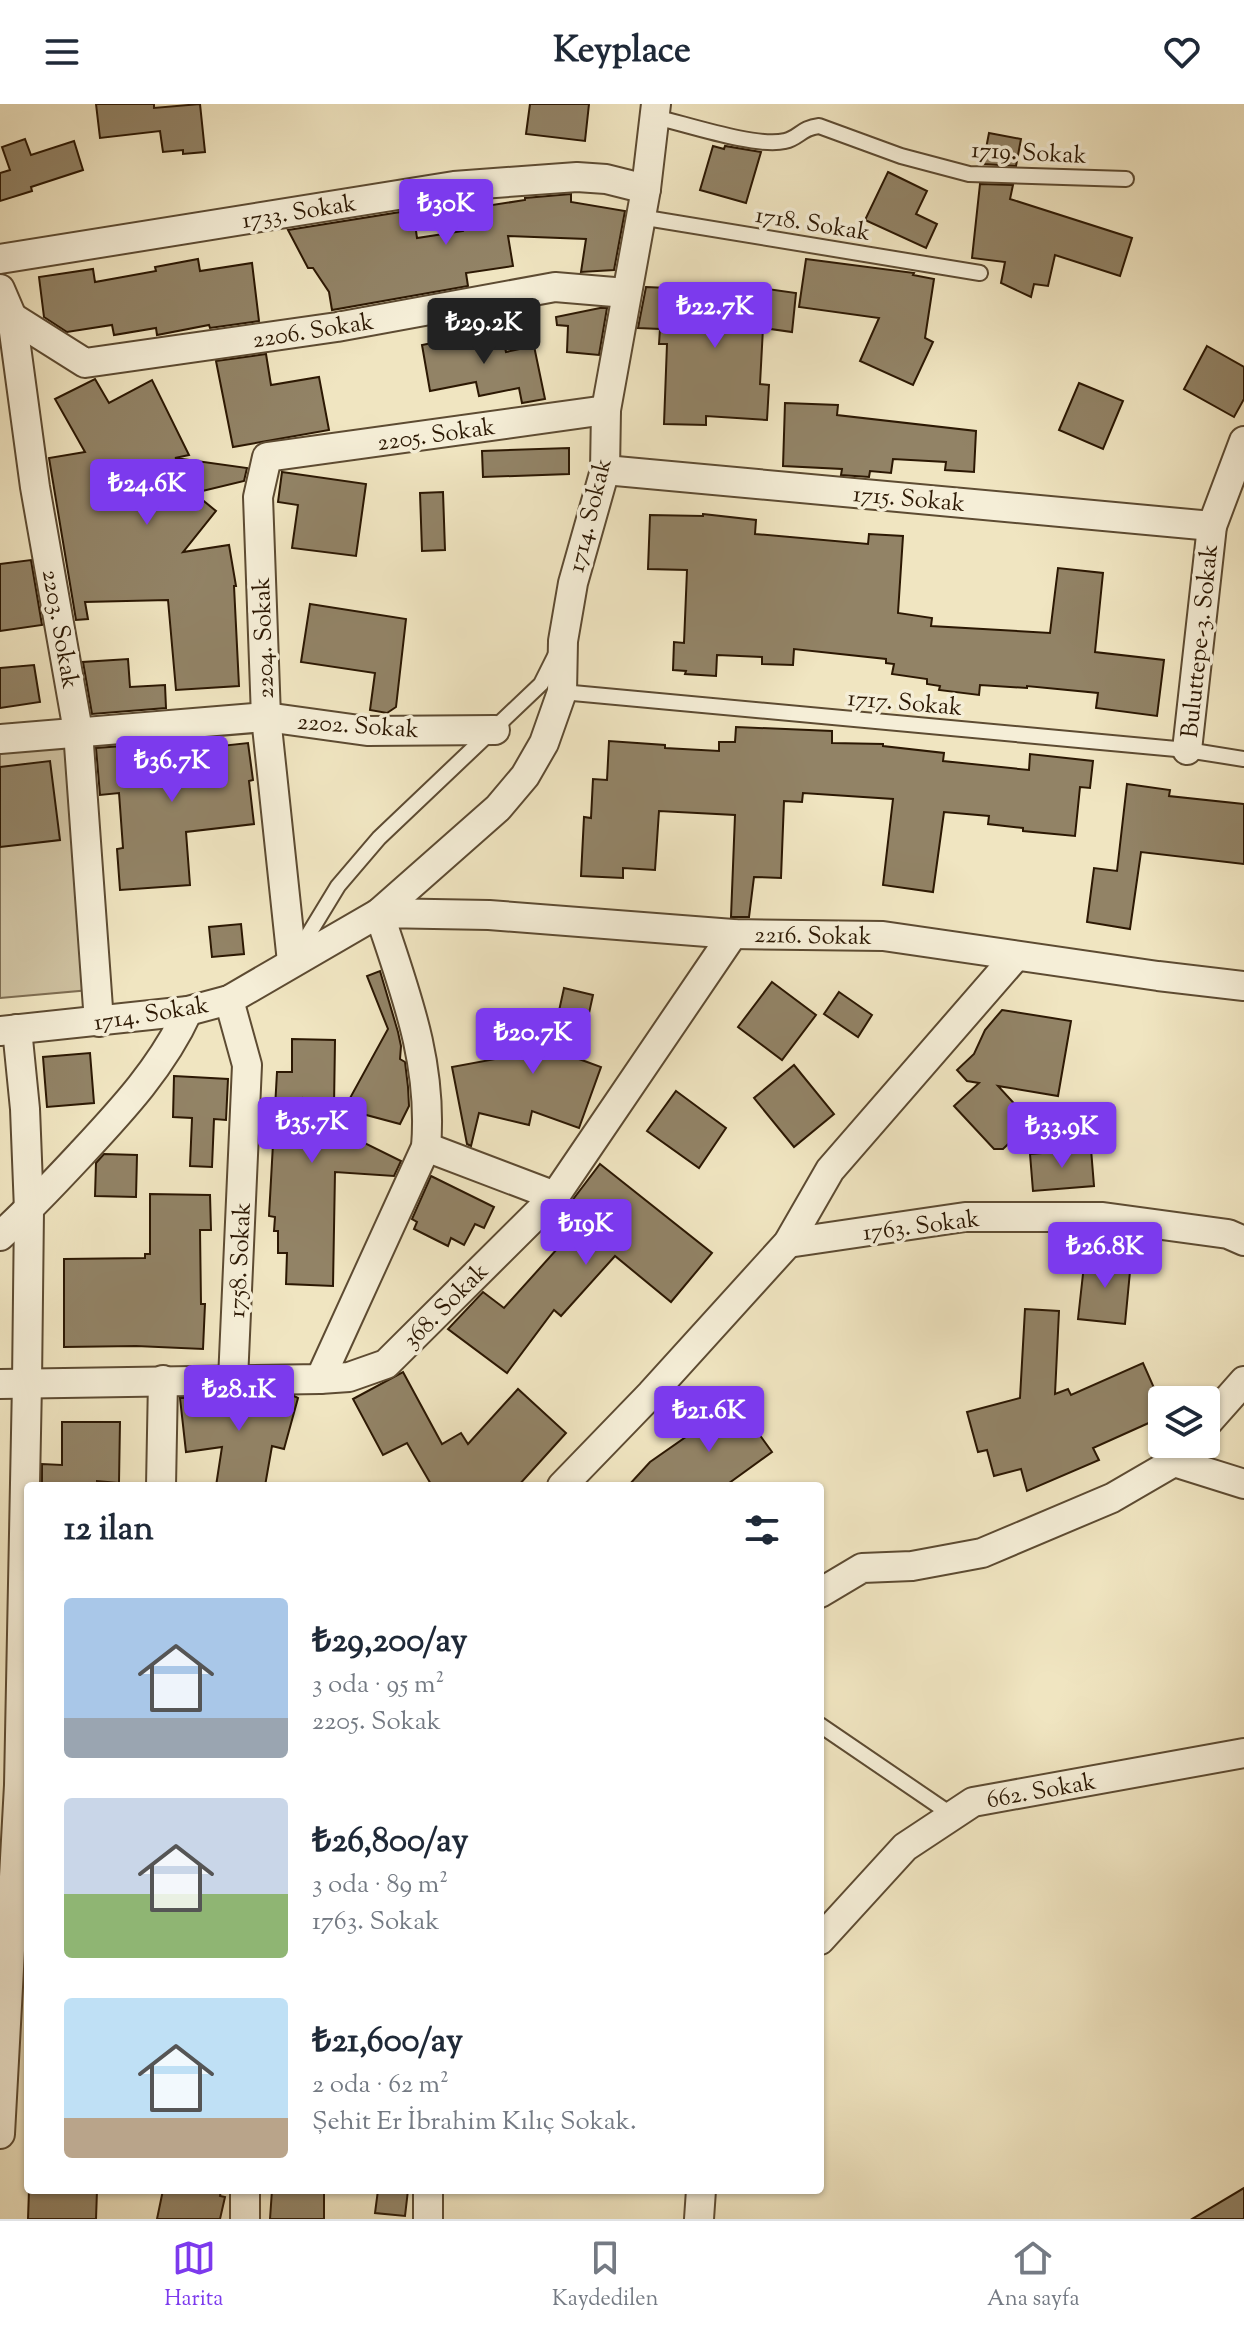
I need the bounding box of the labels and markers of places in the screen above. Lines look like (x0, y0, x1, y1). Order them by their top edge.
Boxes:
pin: ₺30K (399, 179, 493, 247)
pin: ₺22.7K (650, 282, 780, 350)
pin: ₺29.2K (419, 298, 549, 366)
pin: ₺24.6K (82, 459, 212, 527)
pin: ₺36.7K (107, 736, 237, 804)
pin: ₺20.7K (468, 1008, 598, 1076)
pin: ₺35.7K (247, 1097, 377, 1165)
pin: ₺33.9K (997, 1102, 1127, 1170)
pin: ₺19K (539, 1199, 633, 1267)
pin: ₺26.8K (1040, 1222, 1170, 1290)
pin: ₺28.1K (174, 1365, 304, 1433)
pin: ₺21.6K (644, 1386, 774, 1454)

